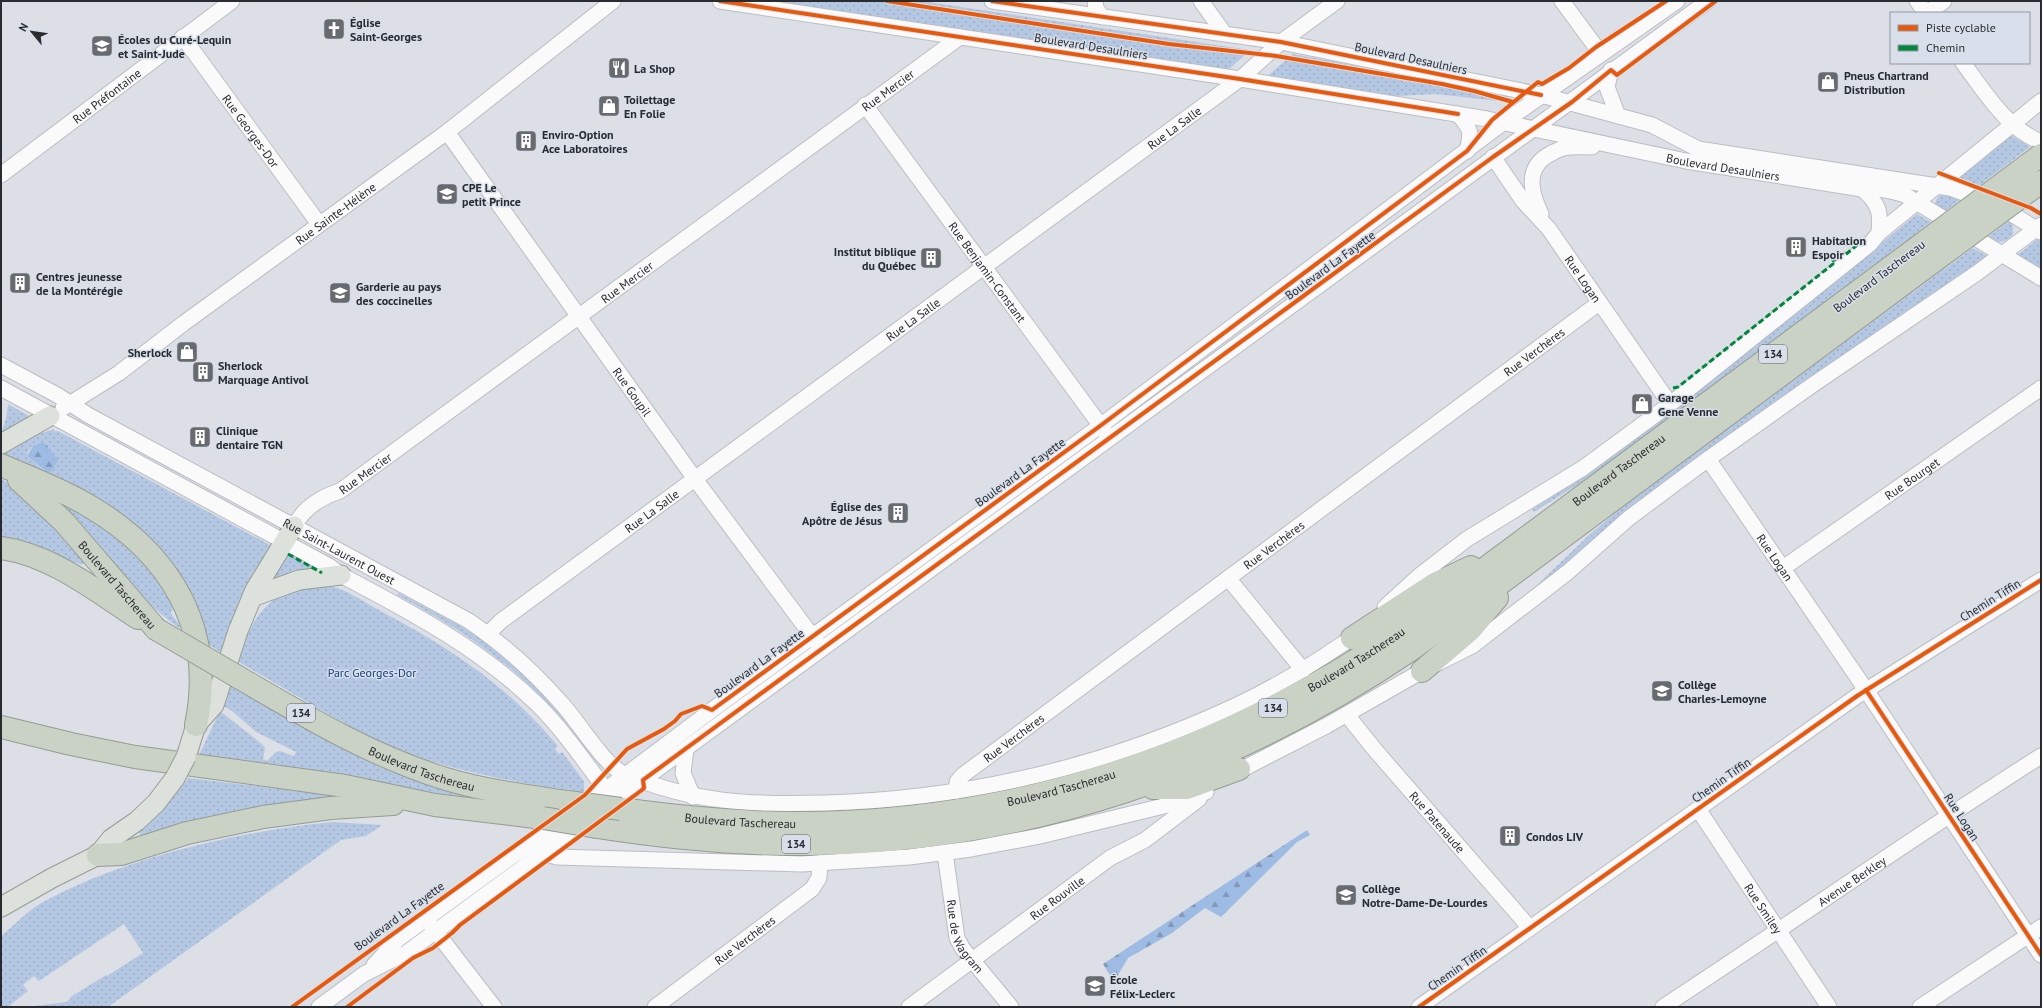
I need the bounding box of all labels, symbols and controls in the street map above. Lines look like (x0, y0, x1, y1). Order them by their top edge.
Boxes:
north arrow (12, 12, 52, 52)
legend (1890, 12, 2030, 64)
place label: Église Saint-Georges (350, 15, 422, 44)
church icon: Église Saint-Georges (321, 16, 347, 42)
text: Piste cyclable (1926, 20, 1996, 35)
text: N (15, 21, 31, 34)
street label: Boulevard Desaulniers (1033, 30, 1149, 62)
place label: Écoles du Curé-Lequin et Saint-Jude (118, 32, 231, 61)
school or university icon: Écoles du Curé-Lequin et Saint-Jude (89, 33, 115, 59)
street label: Boulevard Desaulniers (1353, 39, 1469, 77)
text: Chemin (1926, 40, 1965, 55)
restaurant icon: La Shop (606, 55, 632, 81)
place label: La Shop (634, 61, 676, 76)
street label: Rue Préfontaine (69, 65, 144, 126)
street label: Rue Mercier (858, 66, 917, 114)
place label: Pneus Chartrand Distribution (1844, 68, 1929, 97)
shop icon: Pneus Chartrand Distribution (1815, 69, 1841, 95)
street label: Rue Georges-Dor (220, 91, 283, 170)
place label: Toilettage En Folie (624, 92, 675, 121)
shop icon: Toilettage En Folie (596, 93, 622, 119)
street label: Rue La Salle (1144, 103, 1204, 152)
place label: Enviro-Option Ace Laboratoires (542, 127, 628, 156)
building icon: Enviro-Option Ace Laboratoires (513, 128, 539, 154)
street label: Boulevard Desaulniers (1665, 150, 1781, 183)
street label: Rue Sainte-Hélène (292, 179, 378, 247)
place label: CPE Le petit Prince (462, 180, 521, 209)
school or university icon: CPE Le petit Prince (434, 181, 460, 207)
street label: Rue Benjamin-Constant (946, 219, 1029, 325)
street label: Boulevard La Fayette (1282, 227, 1378, 303)
place label: Habitation Espoir (1812, 233, 1866, 262)
building icon: Habitation Espoir (1783, 234, 1809, 260)
street label: Boulevard Taschereau (1830, 236, 1928, 316)
place label: Institut biblique du Québec (834, 244, 916, 273)
building icon: Institut biblique du Québec (918, 245, 944, 271)
street label: Rue Logan (1562, 252, 1605, 305)
street label: Rue Mercier (597, 258, 656, 306)
place label: Centres jeunesse de la Montérégie (36, 269, 123, 298)
building icon: Centres jeunesse de la Montérégie (7, 270, 33, 296)
place label: Garderie au pays des coccinelles (356, 279, 441, 308)
school or university icon: Garderie au pays des coccinelles (327, 280, 353, 306)
street label: Rue La Salle (883, 294, 943, 344)
street label: Rue Verchères (1500, 324, 1567, 379)
shop icon: Sherlock (174, 339, 200, 365)
place label: Sherlock (128, 345, 172, 360)
road number: 134 (1759, 345, 1787, 363)
place label: Sherlock Marquage Antivol (218, 358, 309, 387)
building icon: Sherlock Marquage Antivol (190, 359, 216, 385)
street label: Rue Goupil (610, 364, 655, 419)
place label: Garage Gene Venne (1658, 390, 1718, 419)
shop icon: Garage Gene Venne (1629, 391, 1655, 417)
place label: Clinique dentaire TGN (216, 423, 283, 452)
building icon: Clinique dentaire TGN (187, 424, 213, 450)
street label: Boulevard Taschereau (1569, 430, 1668, 509)
street label: Boulevard La Fayette (972, 434, 1068, 510)
street label: Rue Mercier (336, 449, 394, 497)
street label: Rue Bourget (1881, 454, 1942, 502)
street label: Rue La Salle (621, 486, 681, 535)
place label: Église des Apôtre de Jésus (802, 499, 882, 528)
building icon: Église des Apôtre de Jésus (885, 500, 911, 526)
street label: Rue Saint-Laurent Ouest (281, 514, 398, 587)
street label: Rue Verchères (1240, 517, 1307, 572)
street label: Rue Logan (1754, 531, 1797, 584)
street label: Boulevard Taschereau (76, 537, 160, 632)
street label: Chemin Tiffin (1957, 575, 2023, 625)
street label: Boulevard Taschereau (1305, 623, 1407, 695)
street label: Boulevard La Fayette (711, 625, 807, 701)
park label: Parc Georges-Dor (328, 665, 416, 680)
place label: Collège Charles-Lemoyne (1678, 677, 1767, 706)
school or university icon: Collège Charles-Lemoyne (1649, 678, 1675, 704)
road number: 134 (1259, 699, 1287, 717)
road number: 134 (287, 704, 315, 722)
street label: Rue Verchères (980, 710, 1047, 765)
street label: Boulevard Taschereau (367, 742, 476, 794)
street label: Chemin Tiffin (1689, 754, 1753, 806)
street label: Boulevard Taschereau (1006, 766, 1117, 809)
street label: Rue Patenaude (1407, 788, 1468, 856)
street label: Rue Logan (1941, 790, 1983, 844)
street label: Boulevard Taschereau (684, 809, 796, 831)
building icon: Condos LIV (1497, 823, 1523, 849)
place label: Condos LIV (1526, 829, 1584, 844)
road number: 134 (782, 835, 810, 853)
street label: Avenue Berkley (1815, 852, 1889, 909)
street label: Rue Rouville (1026, 872, 1087, 923)
street label: Boulevard La Fayette (351, 878, 447, 954)
street label: Rue Smiley (1742, 880, 1786, 937)
place label: Collège Notre-Dame-De-Lourdes (1362, 881, 1488, 910)
school or university icon: Collège Notre-Dame-De-Lourdes (1333, 882, 1359, 908)
street label: Rue de Wagram (944, 898, 987, 976)
street label: Rue Verchères (711, 912, 778, 967)
street label: Chemin Tiffin (1425, 942, 1489, 994)
place label: École Félix-Leclerc (1110, 972, 1175, 1001)
school or university icon: École Félix-Leclerc (1082, 973, 1108, 999)

